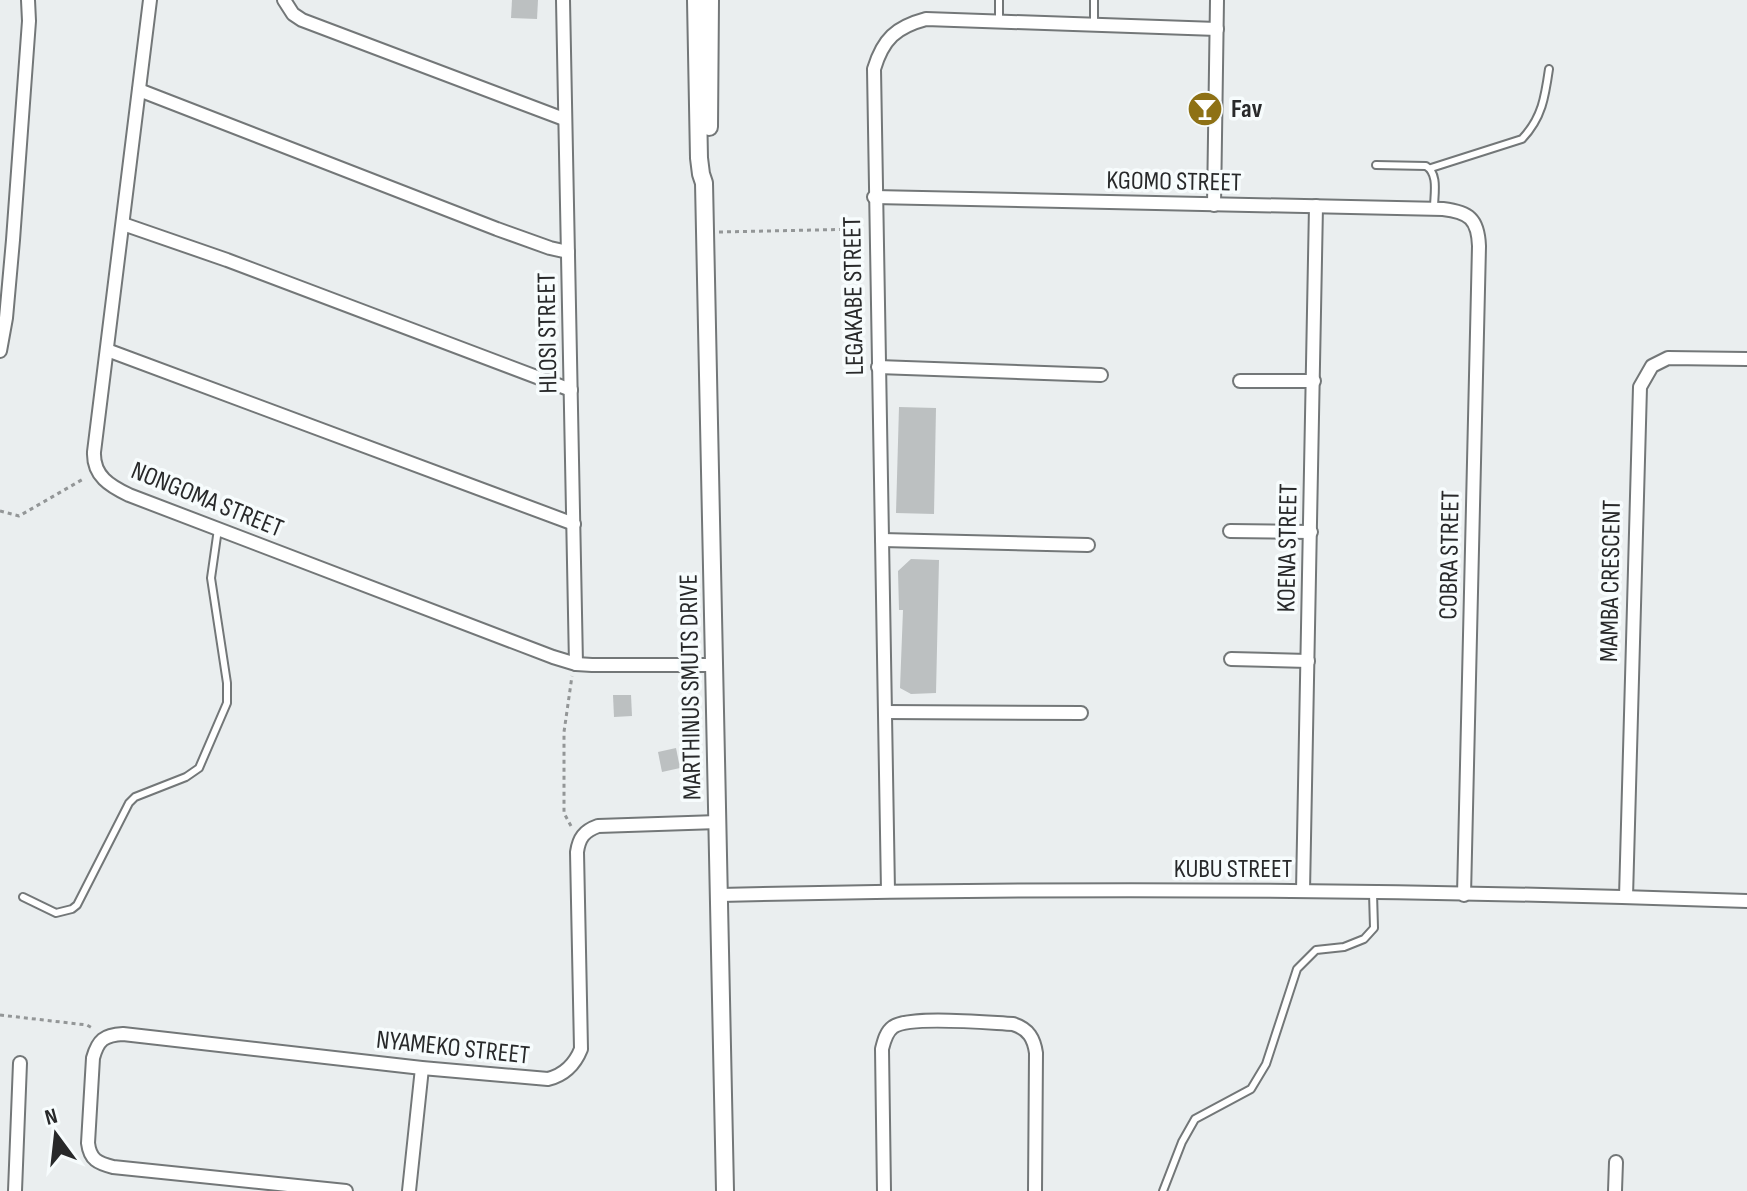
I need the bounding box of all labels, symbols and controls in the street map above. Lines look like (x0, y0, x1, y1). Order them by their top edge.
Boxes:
bar icon: Fav (1186, 90, 1224, 128)
place label: Fav (1231, 94, 1262, 125)
street label: KGOMO STREET (1106, 165, 1242, 199)
street label: LEGAKABE STREET (837, 216, 871, 376)
street label: HLOSI STREET (531, 272, 565, 394)
street label: NONGOMA STREET (126, 455, 288, 545)
street label: KOENA STREET (1271, 483, 1305, 613)
street label: COBRA STREET (1433, 490, 1467, 620)
street label: MAMBA CRESCENT (1594, 500, 1628, 662)
street label: MARTHINUS SMUTS DRIVE (674, 574, 708, 800)
street label: KUBU STREET (1174, 854, 1292, 885)
street label: NYAMEKO STREET (375, 1025, 531, 1071)
north arrow (16, 1095, 96, 1175)
text: N (42, 1103, 60, 1132)

